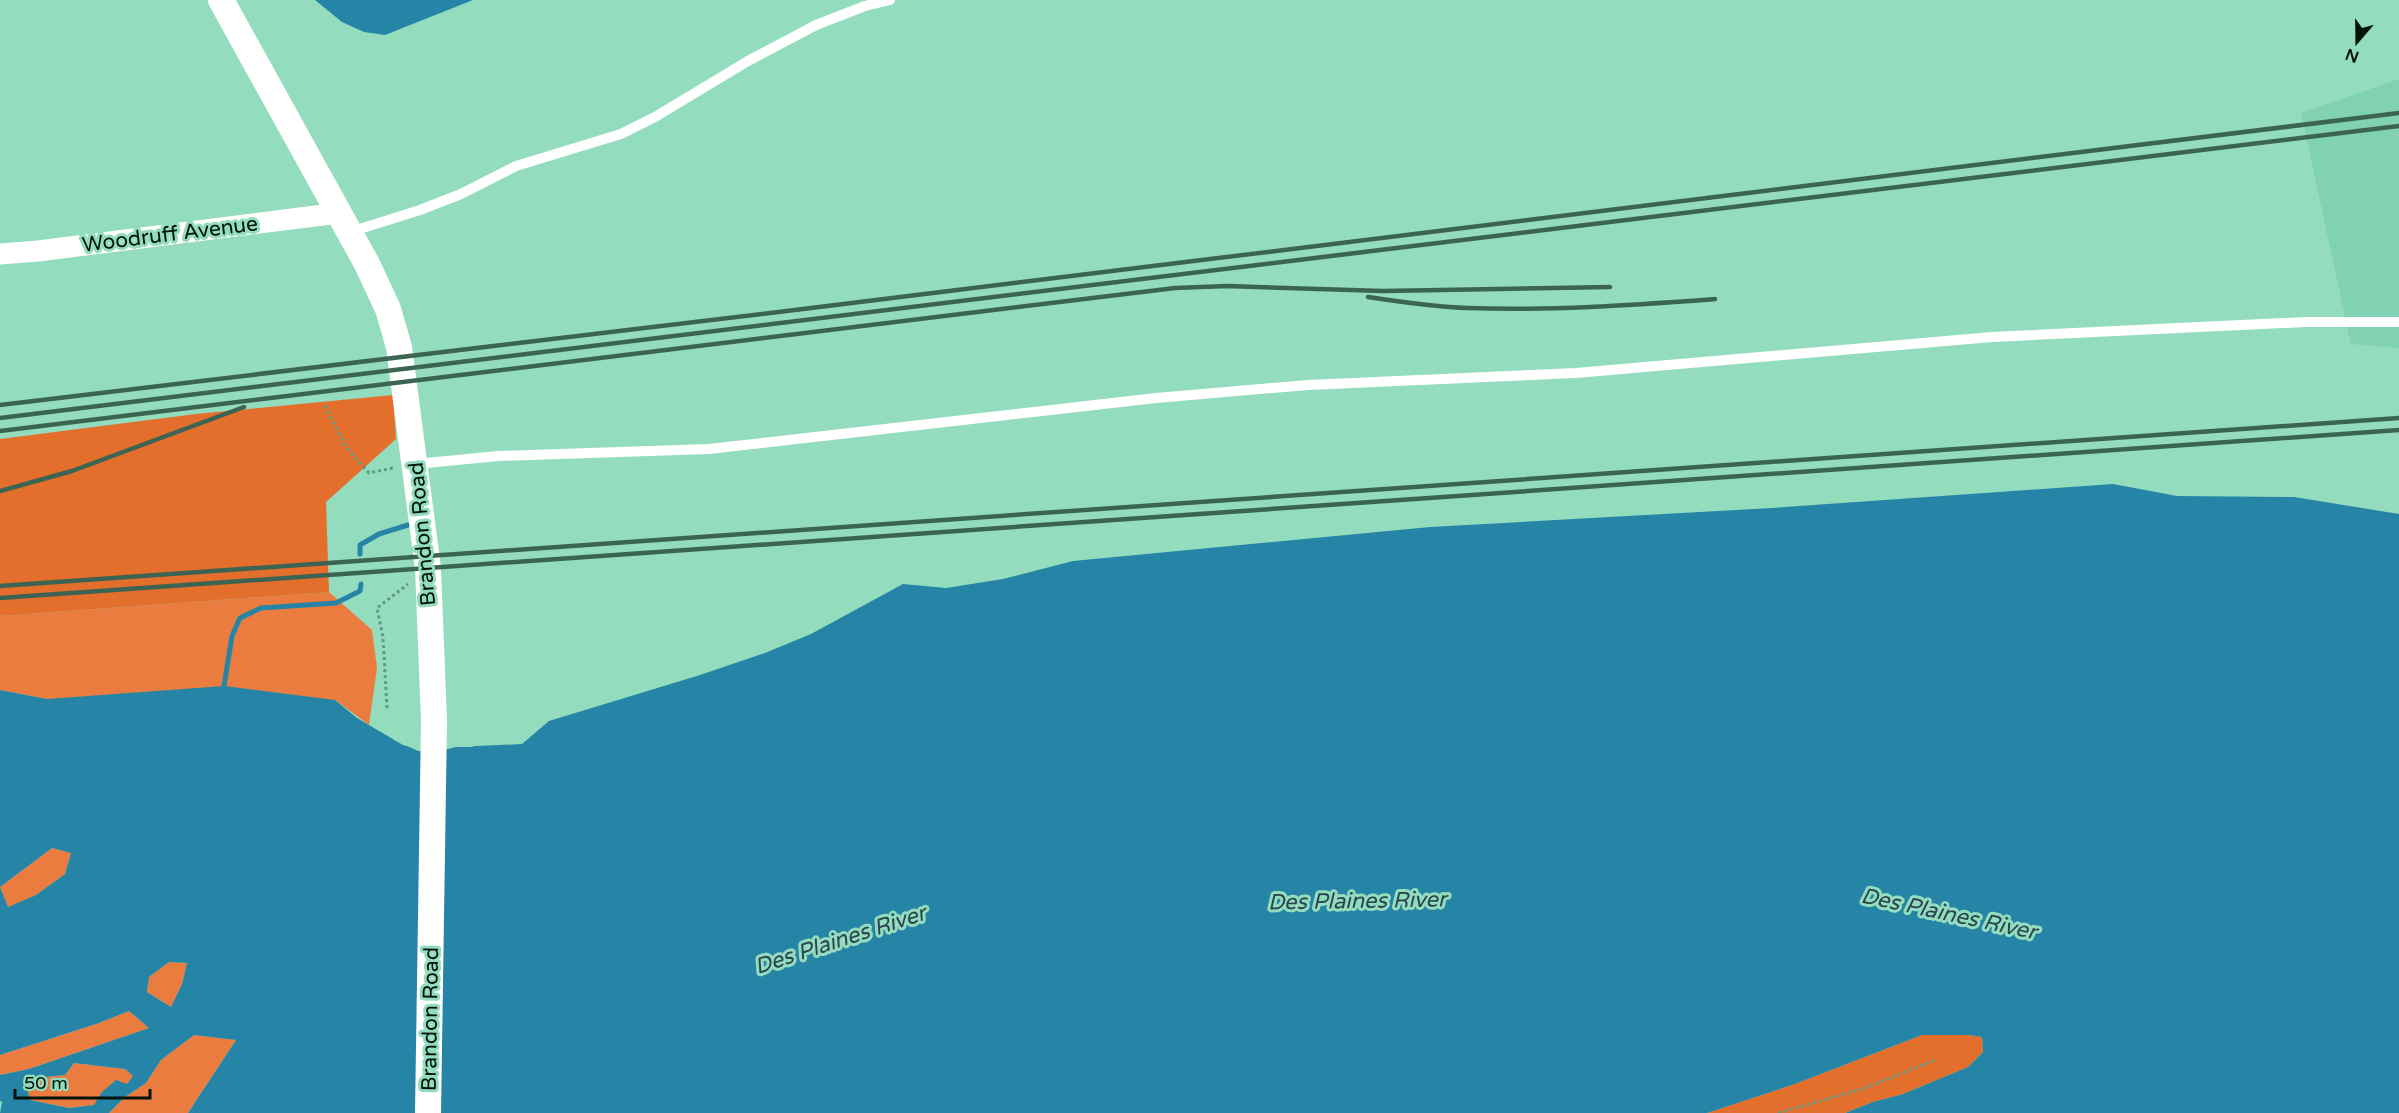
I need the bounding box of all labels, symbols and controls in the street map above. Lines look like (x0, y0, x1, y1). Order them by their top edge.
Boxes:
north arrow (2327, 12, 2387, 72)
text: N (2343, 44, 2362, 67)
street label: Woodruff Avenue (81, 211, 259, 258)
street label: Brandon Road (404, 461, 441, 607)
water label: Des Plaines River (1859, 883, 2041, 946)
water label: Des Plaines River (1268, 886, 1449, 916)
water label: Des Plaines River (751, 899, 932, 980)
street label: Brandon Road (417, 947, 444, 1091)
scale bar (15, 1062, 150, 1100)
text: 50 m (24, 1072, 68, 1094)

